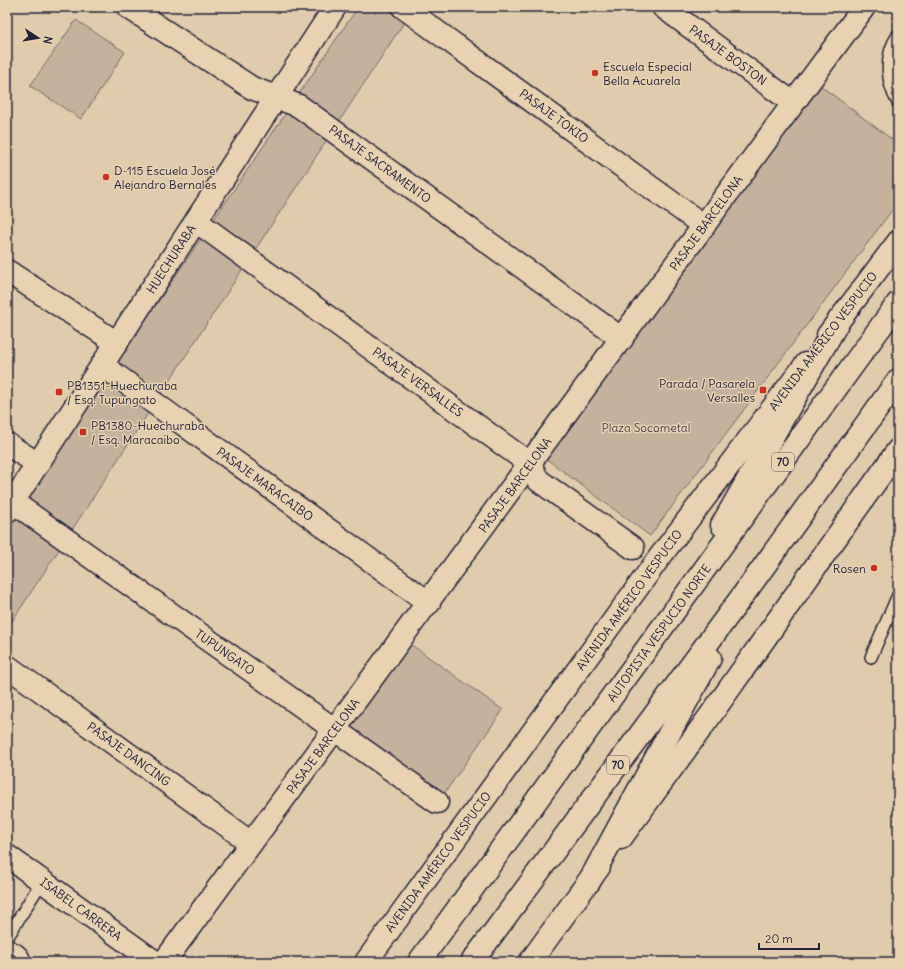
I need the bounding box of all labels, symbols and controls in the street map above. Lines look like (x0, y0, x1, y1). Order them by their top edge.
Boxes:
north arrow (18, 18, 58, 58)
street label: PASAJE BOSTON (686, 22, 770, 88)
text: N (40, 35, 55, 45)
place label: Escuela Especial Bella Acuarela (603, 59, 692, 88)
marker: Escuela Especial Bella Acuarela (590, 68, 600, 78)
street label: PASAJE TOKIO (516, 86, 592, 146)
street label: PASAJE SACRAMENTO (326, 122, 434, 206)
place label: D-115 Escuela José Alejandro Bernales (114, 163, 216, 192)
marker: D-115 Escuela José Alejandro Bernales (101, 172, 111, 182)
street label: PASAJE BARCELONA (666, 172, 746, 274)
street label: HUECHURABA (143, 221, 199, 296)
street label: AVENIDA AMÉRICO VESPUCIO (766, 269, 880, 413)
street label: PASAJE VERSALLES (370, 344, 466, 420)
place label: Parada / Pasarela Versalles (659, 376, 755, 405)
place label: PB1351-Huechuraba / Esq. Tupungato (67, 378, 178, 407)
marker: Parada / Pasarela Versalles (758, 385, 768, 395)
marker: PB1351-Huechuraba / Esq. Tupungato (54, 387, 64, 397)
place label: PB1380-Huechuraba / Esq. Maracaibo (91, 418, 205, 447)
park label: Plaza Socometal (602, 420, 690, 435)
marker: PB1380-Huechuraba / Esq. Maracaibo (78, 427, 88, 437)
street label: PASAJE BARCELONA (475, 434, 555, 536)
street label: PASAJE MARACAIBO (214, 444, 316, 524)
road number: 70 (772, 453, 794, 471)
street label: AVENIDA AMÉRICO VESPUCIO (573, 527, 685, 673)
street label: AUTOPISTA VESPUCIO NORTE (604, 561, 714, 705)
place label: Rosen (833, 561, 866, 576)
marker: Rosen (869, 563, 879, 573)
street label: TUPUNGATO (192, 626, 258, 678)
street label: PASAJE BARCELONA (283, 695, 363, 797)
street label: PASAJE DANCING (84, 719, 174, 790)
road number: 70 (607, 756, 629, 774)
street label: AVENIDA AMÉRICO VESPUCIO (382, 789, 494, 935)
street label: ISABEL CARRERA (37, 874, 125, 944)
scale bar (759, 925, 819, 951)
text: 20 m (765, 931, 793, 946)

